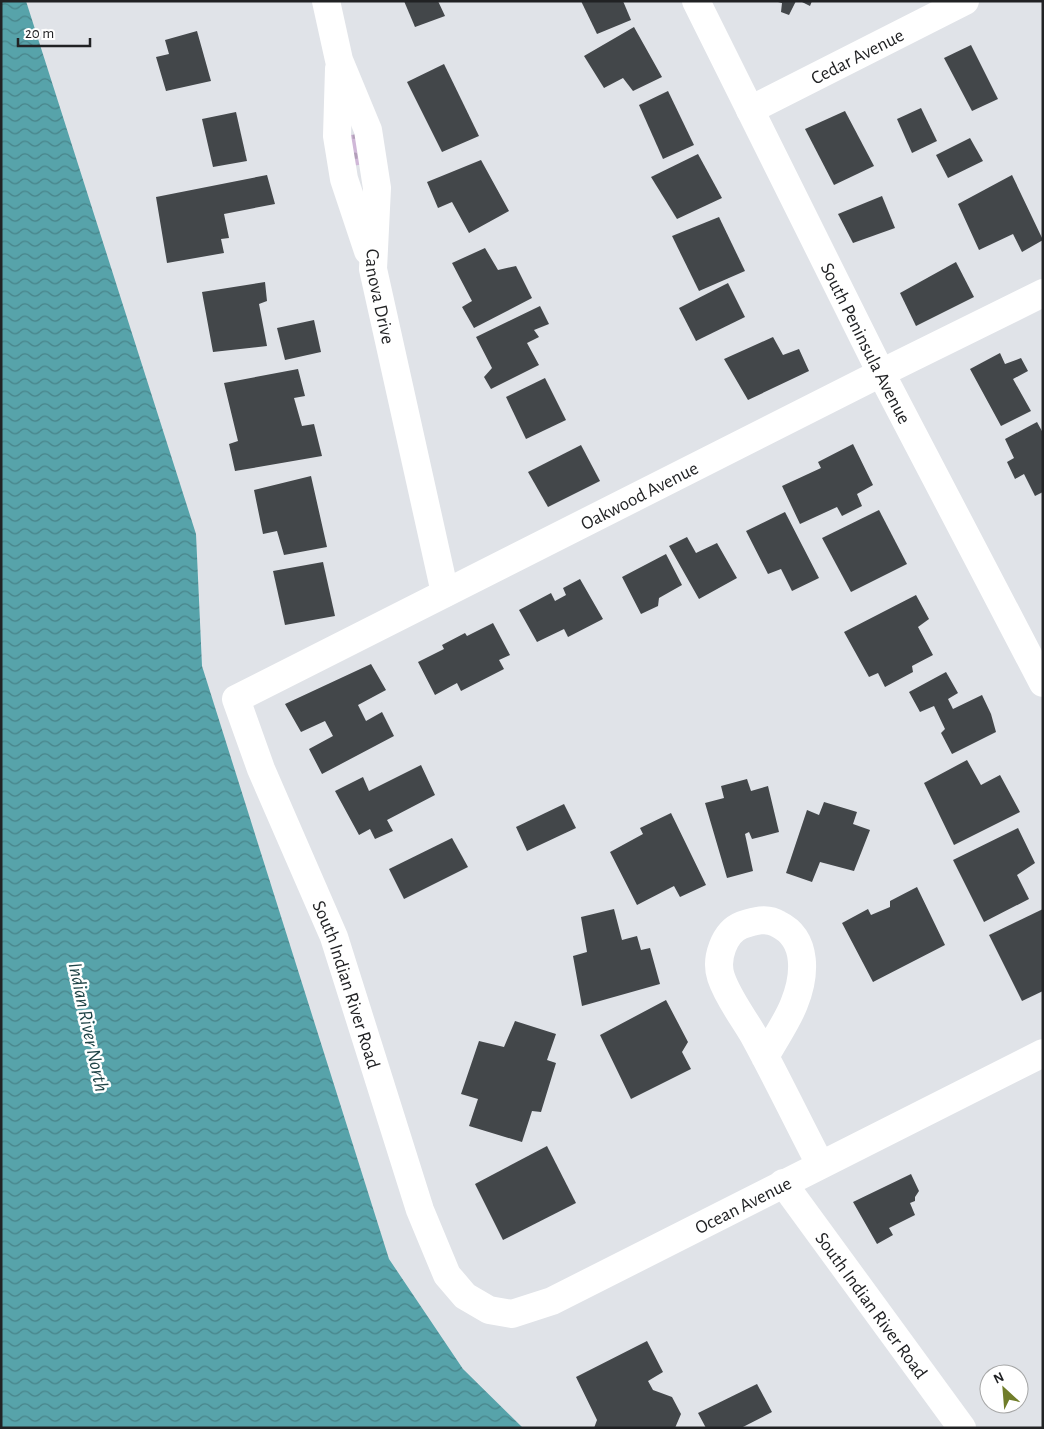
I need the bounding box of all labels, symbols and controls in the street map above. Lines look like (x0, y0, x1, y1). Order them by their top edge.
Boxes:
scale bar (18, 15, 90, 47)
text: 20 m (25, 26, 54, 41)
street label: Cedar Avenue (808, 26, 907, 88)
street label: Canova Drive (362, 248, 397, 346)
street label: South Peninsula Avenue (817, 260, 914, 427)
street label: Oakwood Avenue (578, 459, 701, 534)
street label: South Indian River Road (308, 898, 383, 1071)
water label: Indian River North (65, 961, 111, 1094)
street label: Ocean Avenue (692, 1174, 795, 1238)
street label: South Indian River Road (811, 1229, 931, 1383)
north arrow (979, 1364, 1029, 1414)
text: N (991, 1370, 1006, 1387)

